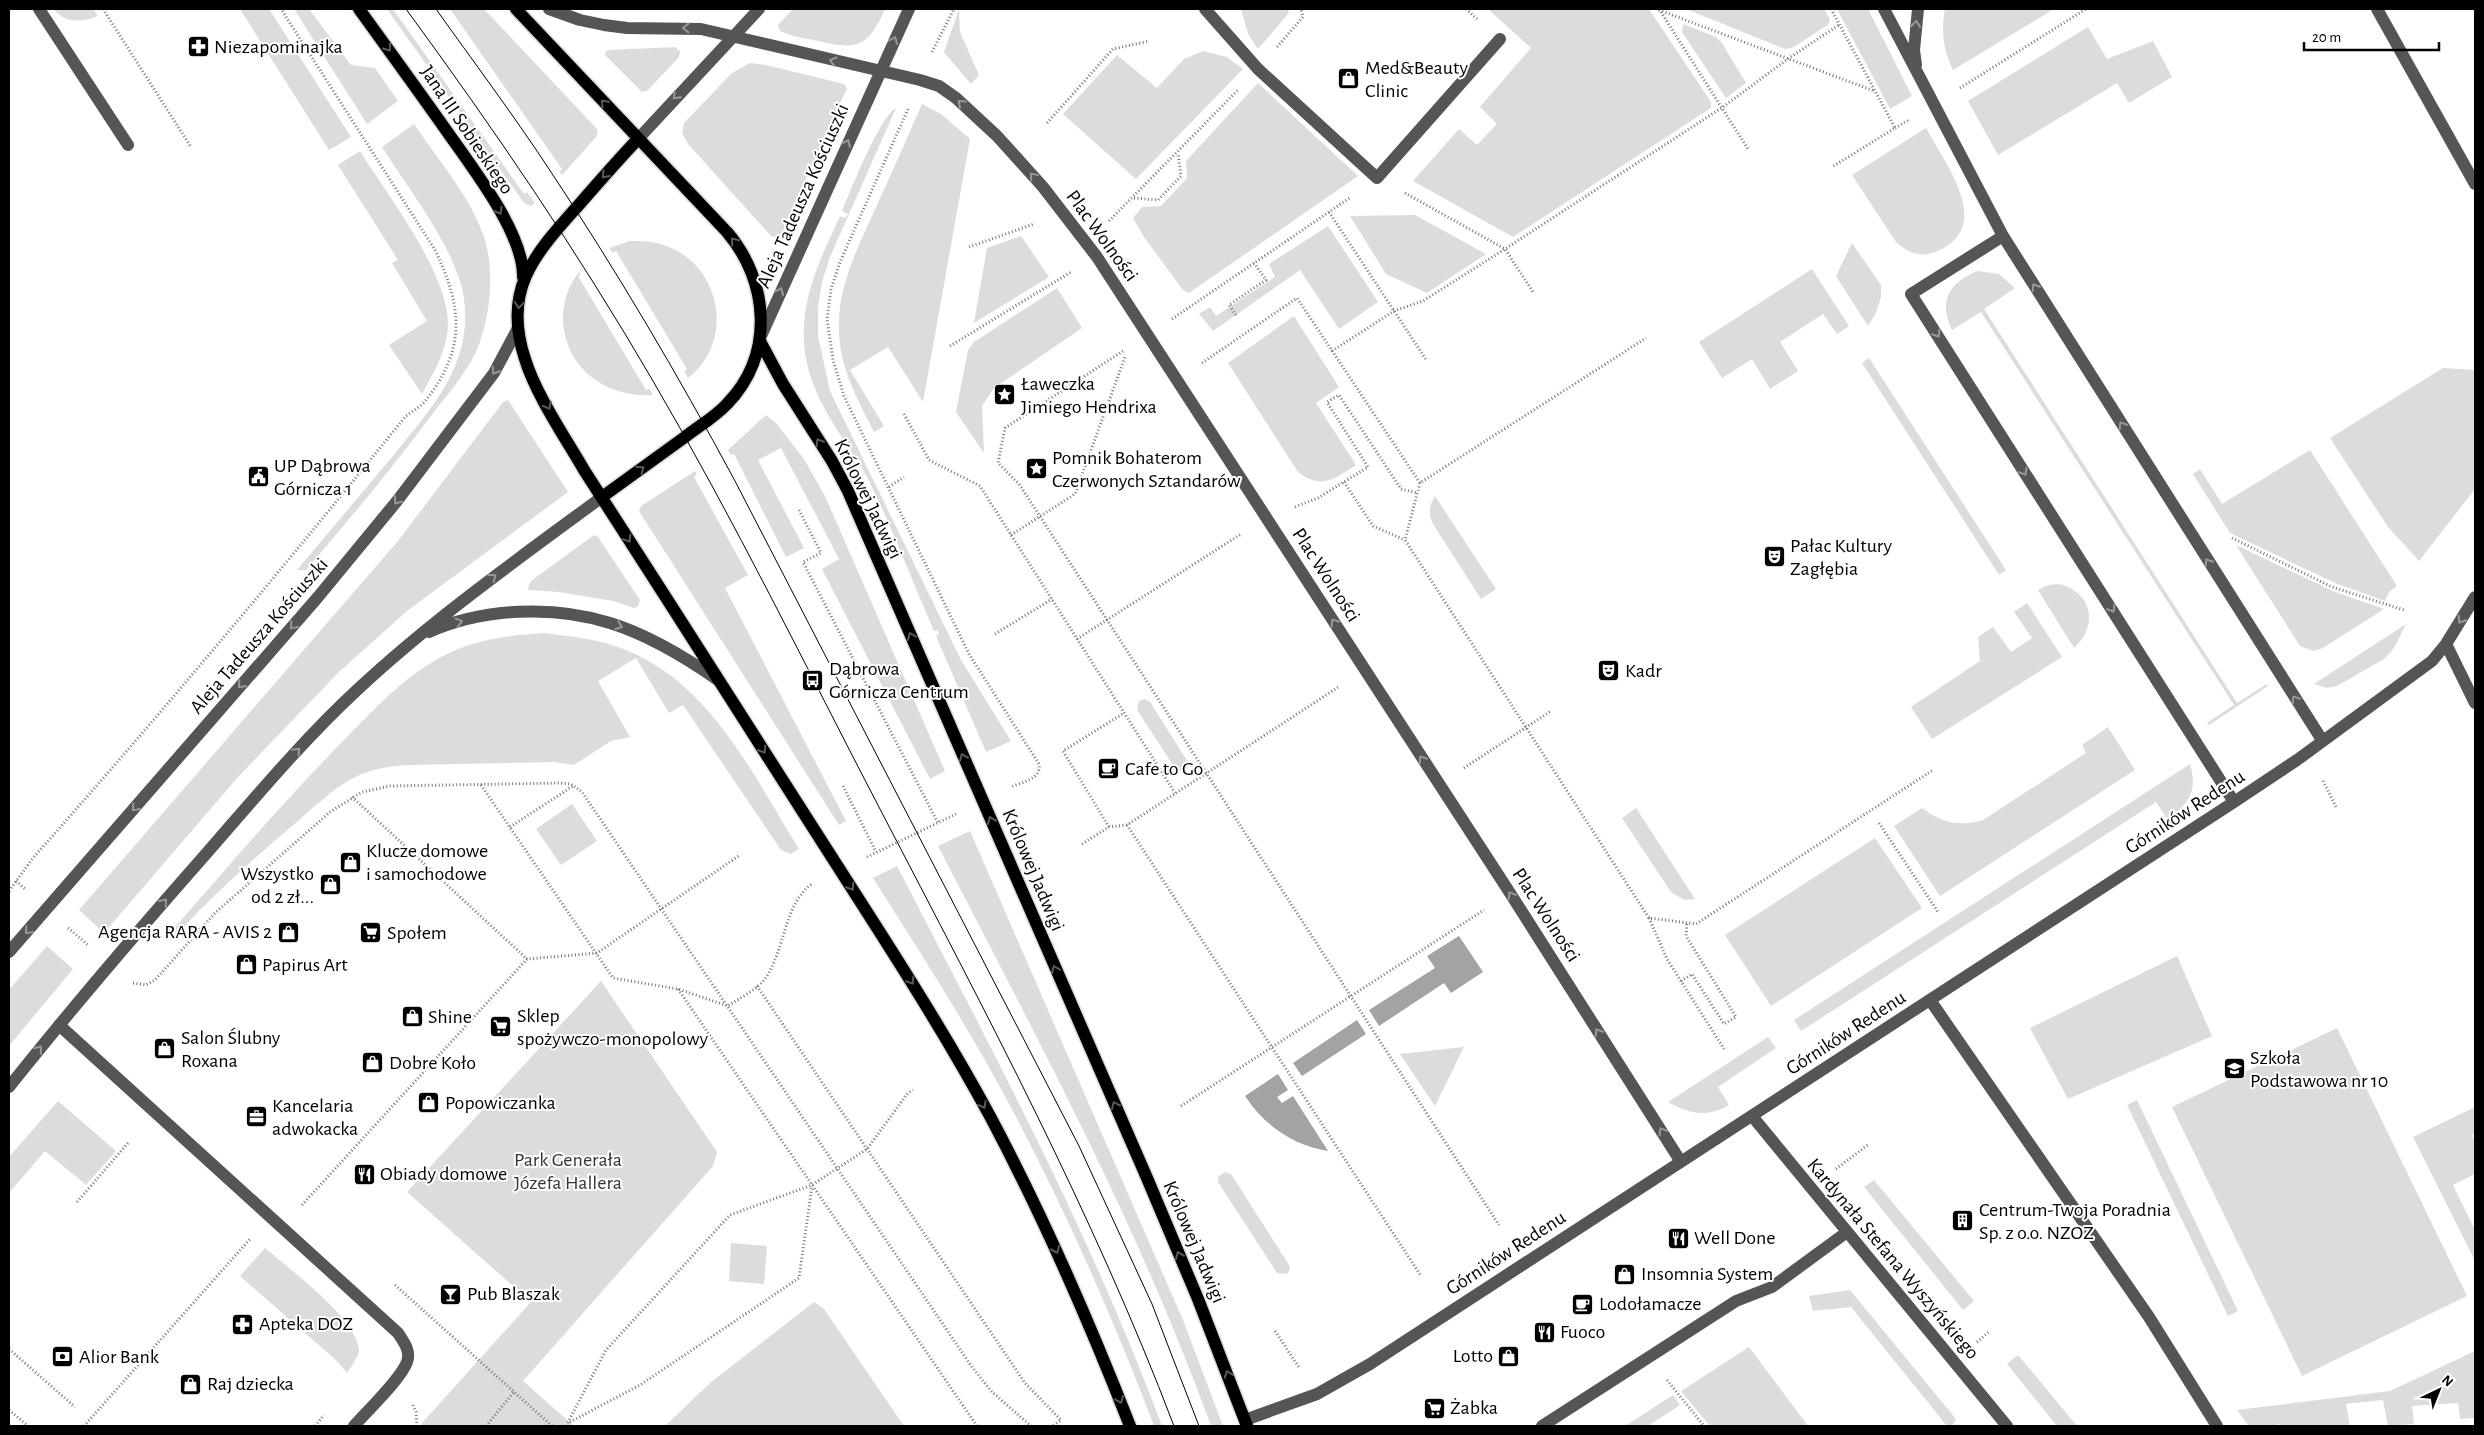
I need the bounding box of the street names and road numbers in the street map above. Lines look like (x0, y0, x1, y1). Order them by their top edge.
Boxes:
street label: Jana III Sobieskiego (417, 62, 517, 198)
street label: Aleja Tadeusza Kościuszki (753, 101, 853, 291)
street label: Plac Wolności (1062, 187, 1142, 285)
street label: Królowej Jadwigi (830, 436, 906, 562)
street label: Plac Wolności (1288, 525, 1364, 625)
street label: Aleja Tadeusza Kościuszki (186, 554, 332, 718)
street label: Górników Redenu (2122, 766, 2248, 858)
street label: Królowej Jadwigi (998, 806, 1068, 934)
street label: Plac Wolności (1508, 865, 1584, 965)
street label: Górników Redenu (1783, 987, 1909, 1079)
street label: Kardynała Stefana Wyszyńskiego (1803, 1155, 1983, 1363)
street label: Królowej Jadwigi (1159, 1178, 1229, 1306)
street label: Górników Redenu (1443, 1207, 1569, 1299)

